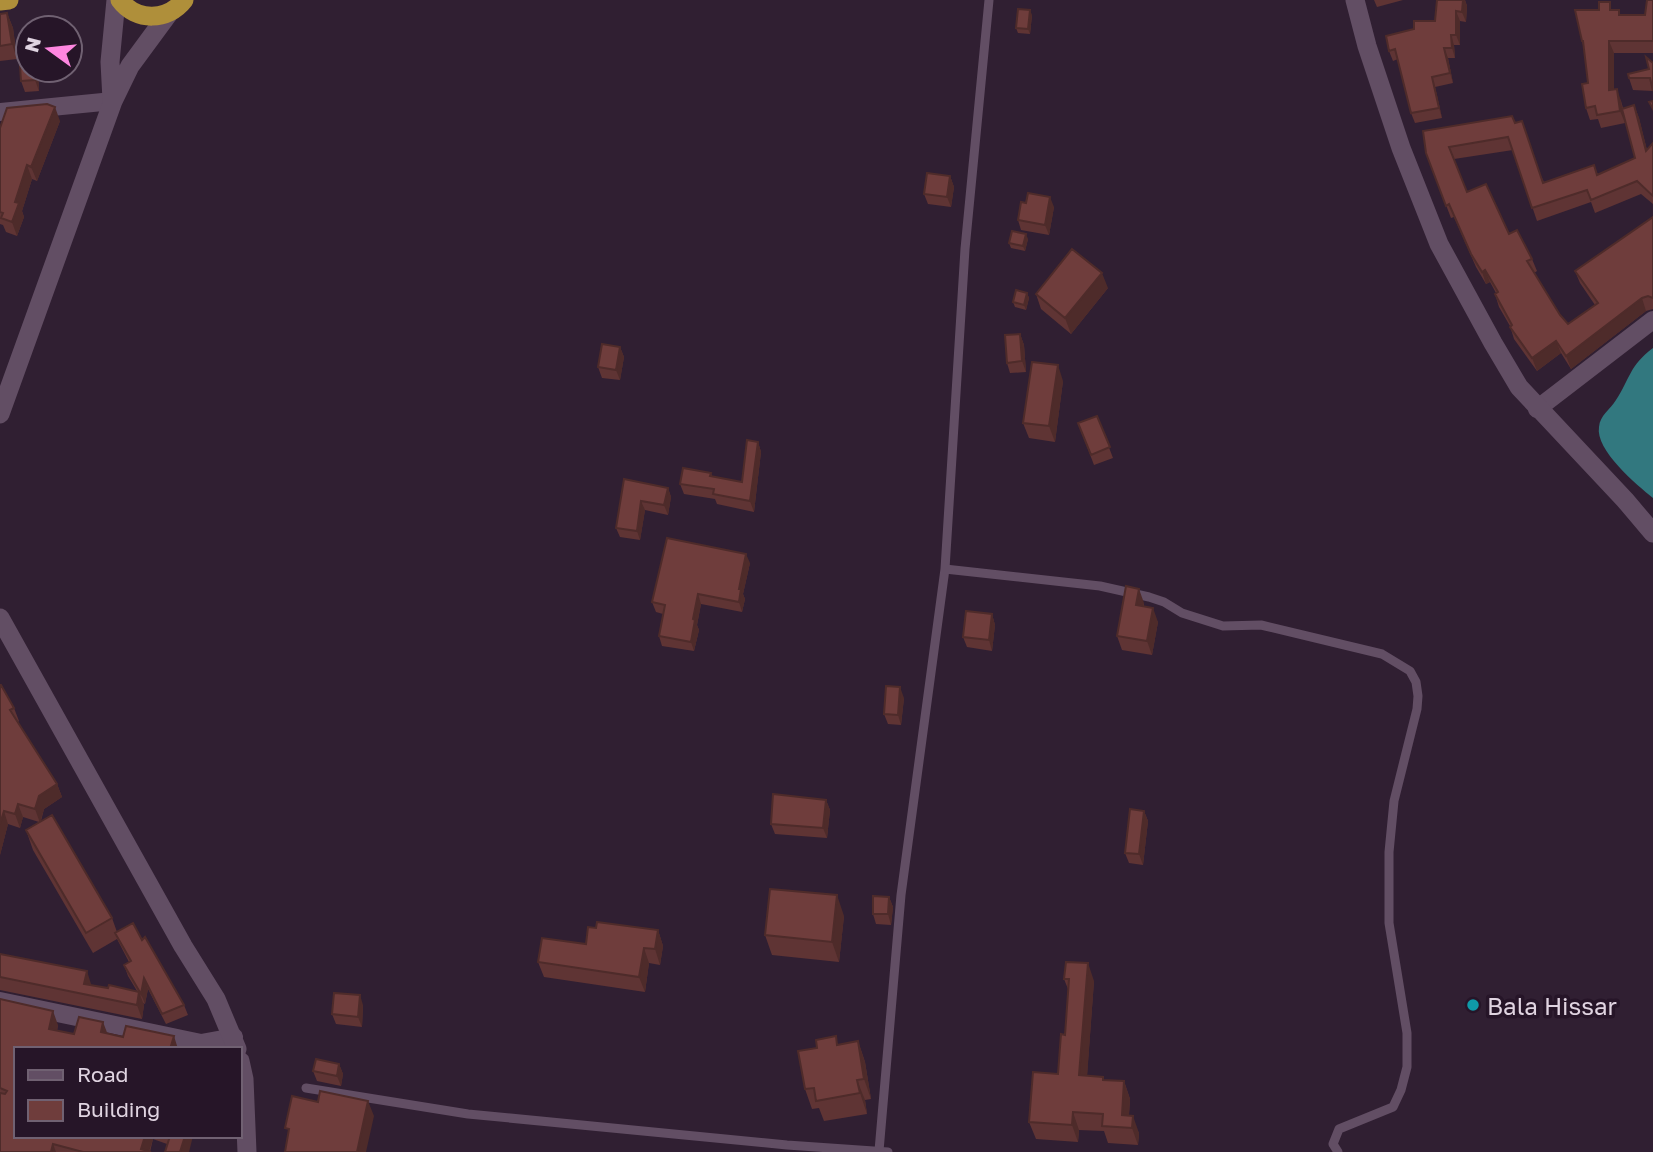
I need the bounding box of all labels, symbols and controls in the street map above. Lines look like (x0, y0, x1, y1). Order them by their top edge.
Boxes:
north arrow (14, 14, 84, 84)
text: N (19, 35, 45, 54)
place label: Bala Hissar (1487, 991, 1617, 1020)
marker: Bala Hissar (1465, 997, 1481, 1013)
legend (14, 1047, 242, 1138)
text: Road (77, 1061, 128, 1087)
text: Building (77, 1096, 160, 1122)

